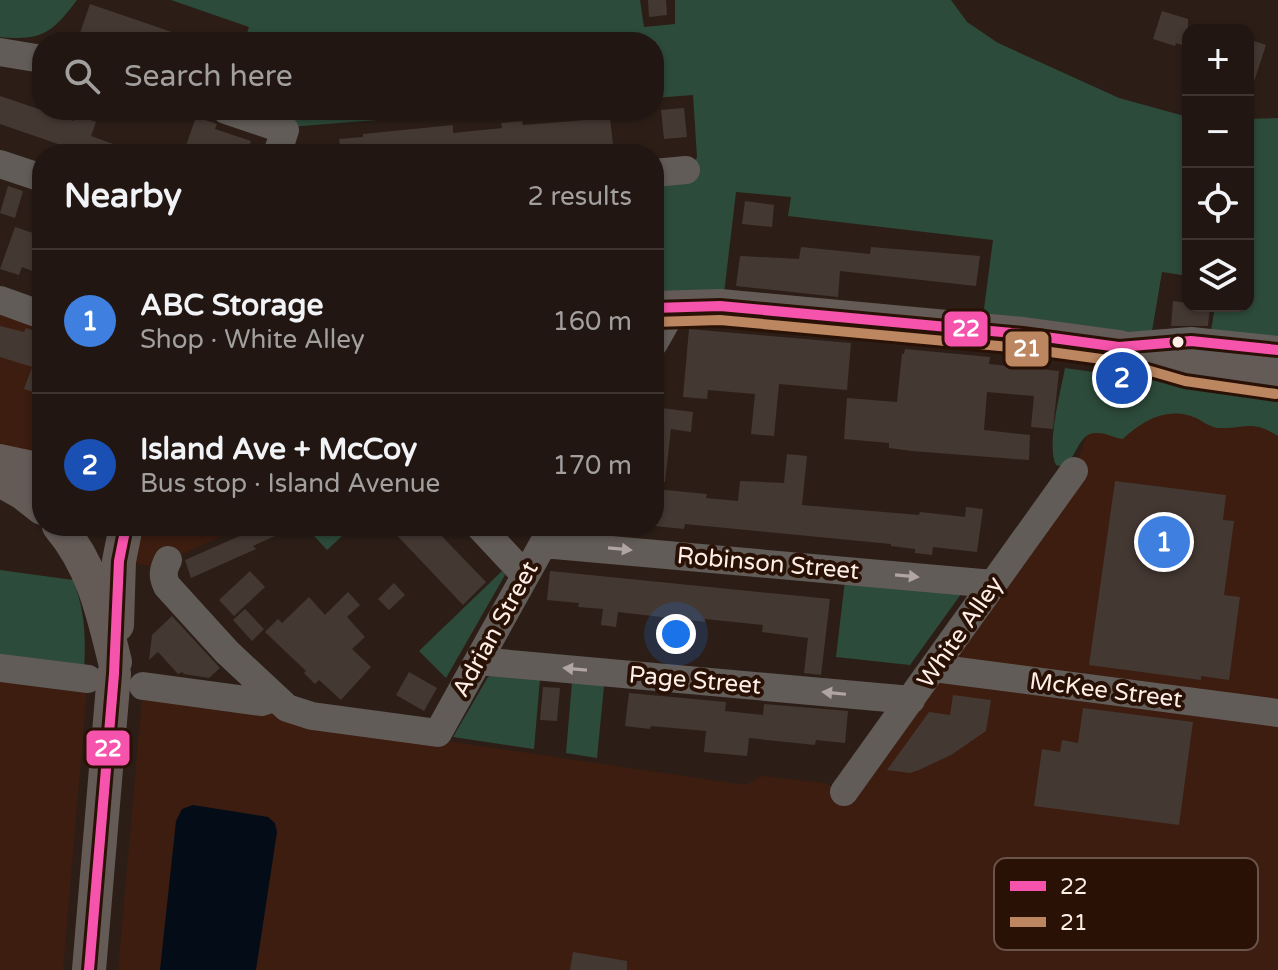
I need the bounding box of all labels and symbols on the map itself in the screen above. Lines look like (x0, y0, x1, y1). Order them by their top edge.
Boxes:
line badge: 22 (943, 310, 989, 348)
text: 22 (952, 316, 980, 342)
line badge: 21 (1004, 330, 1050, 368)
unlabelled marker (1170, 334, 1186, 350)
text: 21 (1013, 336, 1041, 362)
pin: 2 (1096, 348, 1148, 408)
pin: 1 (1138, 512, 1190, 572)
street label: Robinson Street (676, 541, 860, 586)
one-way arrow (608, 543, 633, 556)
street label: Adrian Street (446, 556, 545, 702)
one-way arrow (895, 569, 920, 582)
street label: White Alley (911, 571, 1010, 694)
your location (656, 614, 696, 654)
street label: Page Street (628, 660, 762, 701)
one-way arrow (562, 662, 587, 675)
street label: McKee Street (1028, 667, 1184, 714)
one-way arrow (821, 686, 846, 699)
line badge: 22 (85, 729, 131, 767)
text: 22 (94, 736, 122, 762)
legend (994, 858, 1258, 950)
text: 22 (1060, 874, 1088, 900)
text: 21 (1060, 910, 1088, 936)

